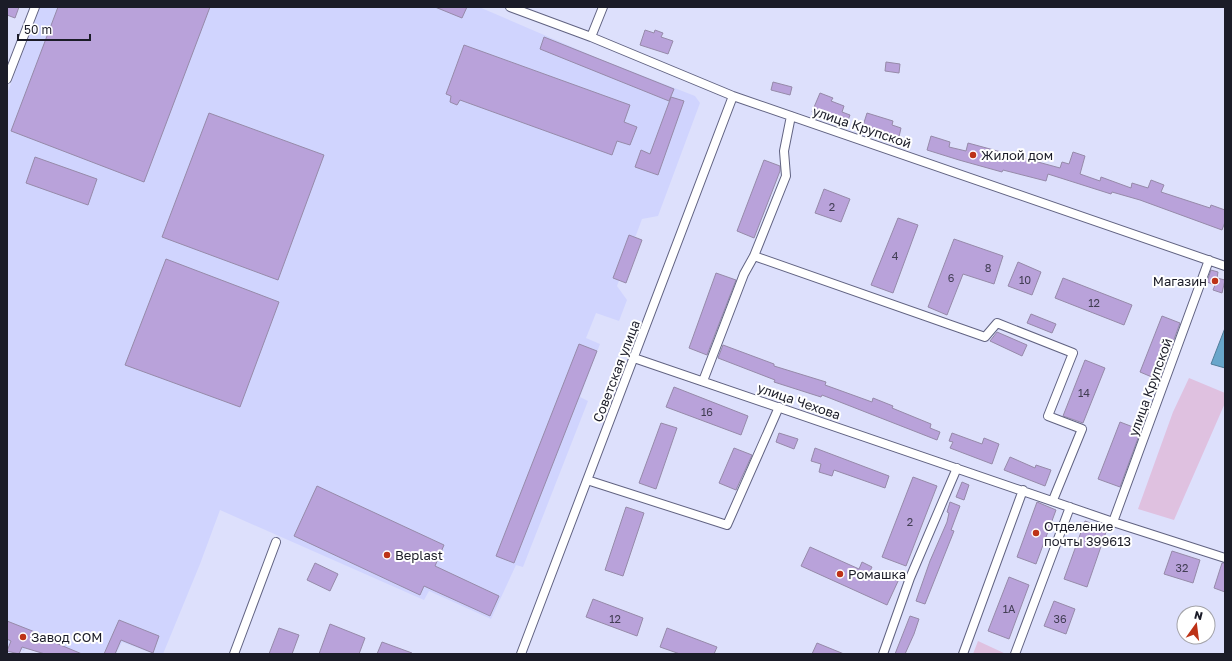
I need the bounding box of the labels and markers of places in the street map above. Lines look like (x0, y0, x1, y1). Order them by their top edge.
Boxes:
place label: Жилой дом (981, 147, 1053, 163)
marker: Жилой дом (968, 150, 978, 160)
place label: Магазин (1153, 273, 1207, 289)
marker: Магазин (1210, 276, 1220, 286)
place label: Отделение почты 399613 (1044, 518, 1131, 549)
marker: Отделение почты 399613 (1031, 528, 1041, 538)
place label: Beplast (395, 547, 443, 563)
marker: Beplast (382, 550, 392, 560)
place label: Ромашка (848, 566, 906, 582)
marker: Ромашка (835, 569, 845, 579)
place label: Завод СОМ (31, 629, 102, 645)
marker: Завод СОМ (18, 632, 28, 642)

